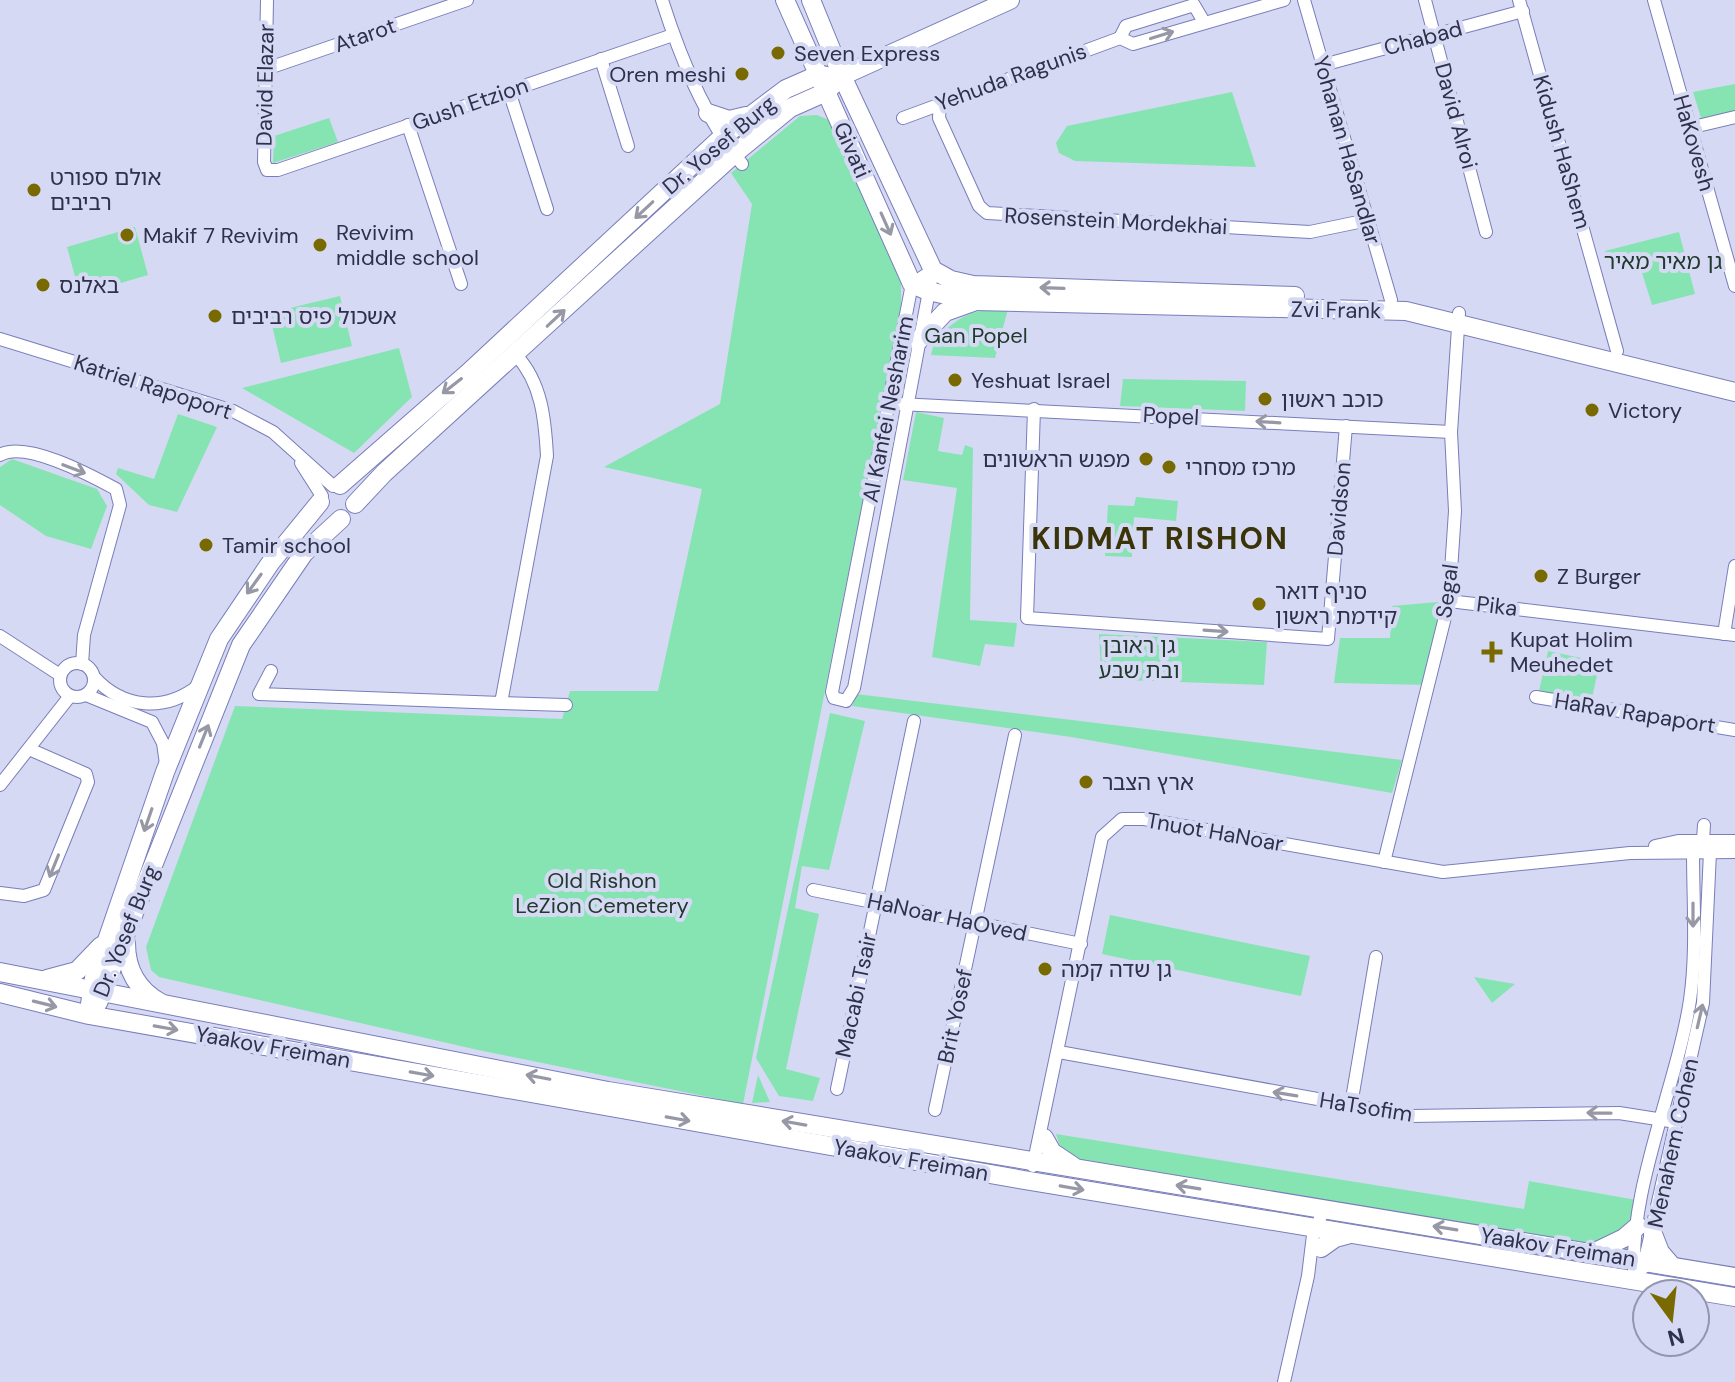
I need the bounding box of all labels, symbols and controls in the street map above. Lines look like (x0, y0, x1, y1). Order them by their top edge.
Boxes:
street label: Atarot (330, 11, 400, 59)
street label: Chabad (1381, 14, 1465, 62)
street label: David Elazar (249, 23, 281, 147)
one-way arrow (1148, 27, 1174, 42)
street label: Yehuda Ragunis (931, 36, 1091, 118)
place label: Seven Express (794, 39, 940, 68)
marker: Seven Express (769, 44, 787, 62)
street label: Yohanan HaSandlar (1306, 52, 1388, 248)
place label: Oren meshi (609, 60, 726, 89)
street label: David Alroi (1428, 60, 1484, 172)
marker: Oren meshi (733, 65, 751, 83)
street label: Gush Etzion (408, 71, 532, 137)
street label: Kidush HaShem (1526, 72, 1598, 232)
street label: Dr. Yosef Burg (656, 89, 782, 201)
street label: HaKovesh (1666, 92, 1722, 194)
street label: Givati (827, 117, 877, 183)
place label: אולם ספורט רביבים (50, 163, 161, 217)
marker: אולם ספורט רביבים (25, 181, 43, 199)
one-way arrow (634, 200, 654, 218)
street label: Rosenstein Mordekhai (1004, 201, 1228, 241)
one-way arrow (879, 212, 894, 236)
place label: Revivim middle school (336, 218, 479, 272)
place label: Makif 7 Revivim (143, 221, 299, 250)
marker: Makif 7 Revivim (118, 226, 136, 244)
marker: Revivim middle school (311, 236, 329, 254)
park label: גן מאיר מאיר (1604, 247, 1722, 276)
place label: באלנס (59, 271, 119, 300)
marker: באלנס (34, 276, 52, 294)
one-way arrow (1039, 280, 1066, 295)
street label: Zvi Frank (1291, 295, 1381, 325)
place label: אשכול פיס רביבים (231, 302, 397, 331)
marker: אשכול פיס רביבים (206, 307, 224, 325)
one-way arrow (546, 308, 566, 327)
street label: Al Kanfei Nesharim (856, 313, 920, 505)
park label: Gan Popel (924, 321, 1028, 350)
street label: Katriel Rapoport (70, 348, 236, 426)
place label: Yeshuat Israel (971, 366, 1110, 395)
marker: Yeshuat Israel (946, 371, 964, 389)
one-way arrow (442, 377, 463, 394)
place label: כוכב ראשון (1281, 385, 1384, 414)
marker: כוכב ראשון (1256, 390, 1274, 408)
place label: Victory (1608, 396, 1682, 425)
street label: Popel (1142, 400, 1200, 432)
marker: Victory (1583, 401, 1601, 419)
one-way arrow (1255, 414, 1282, 429)
place label: מפגש הראשונים (982, 445, 1130, 474)
marker: מפגש הראשונים (1137, 450, 1155, 468)
place label: מרכז מסחרי (1185, 453, 1296, 482)
marker: מרכז מסחרי (1160, 458, 1178, 476)
street label: Davidson (1320, 461, 1358, 557)
one-way arrow (61, 463, 86, 477)
district label: KIDMAT RISHON (1031, 519, 1289, 558)
place label: Tamir school (222, 531, 351, 560)
marker: Tamir school (197, 536, 215, 554)
street label: Segal (1429, 562, 1465, 620)
place label: Z Burger (1557, 562, 1641, 591)
marker: Z Burger (1532, 567, 1550, 585)
one-way arrow (246, 573, 263, 594)
place label: סניף דואר קידמת ראשון (1275, 577, 1397, 631)
street label: Pika (1475, 589, 1519, 623)
marker: סניף דואר קידמת ראשון (1250, 595, 1268, 613)
one-way arrow (1202, 624, 1229, 639)
place label: Kupat Holim Meuhedet (1510, 625, 1633, 679)
park label: גן ראובן ובת שבע (1098, 631, 1180, 685)
marker: Kupat Holim Meuhedet (1481, 641, 1503, 663)
street label: HaRav Rapaport (1552, 686, 1718, 740)
one-way arrow (197, 724, 212, 749)
place label: ארץ הצבר (1102, 768, 1194, 797)
marker: ארץ הצבר (1077, 773, 1095, 791)
street label: Tnuot HaNoar (1144, 806, 1286, 858)
one-way arrow (140, 807, 154, 832)
one-way arrow (45, 853, 60, 878)
street label: Dr. Yosef Burg (86, 861, 166, 1001)
park label: Old Rishon LeZion Cemetery (515, 866, 689, 920)
street label: HaNoar HaOved (865, 886, 1029, 948)
one-way arrow (1685, 901, 1701, 928)
street label: Macabi Tsair (829, 930, 883, 1060)
place label: גן שדה קמה (1061, 955, 1172, 984)
marker: גן שדה קמה (1036, 960, 1054, 978)
street label: Brit Yosef (931, 966, 979, 1066)
one-way arrow (31, 997, 57, 1012)
one-way arrow (1693, 1004, 1708, 1030)
street label: Yaakov Freiman (193, 1019, 353, 1075)
one-way arrow (153, 1022, 178, 1037)
street label: Menahem Cohen (1641, 1055, 1705, 1231)
one-way arrow (409, 1067, 434, 1082)
one-way arrow (525, 1069, 551, 1084)
street label: HaTsofim (1317, 1085, 1415, 1129)
one-way arrow (1273, 1086, 1298, 1101)
one-way arrow (1586, 1105, 1613, 1120)
one-way arrow (665, 1112, 690, 1127)
one-way arrow (781, 1114, 807, 1129)
street label: Yaakov Freiman (831, 1132, 991, 1188)
one-way arrow (1176, 1179, 1202, 1194)
one-way arrow (1059, 1181, 1084, 1196)
one-way arrow (1433, 1220, 1458, 1235)
street label: Yaakov Freiman (1478, 1220, 1638, 1274)
north arrow (1631, 1278, 1711, 1358)
text: N (1665, 1321, 1688, 1353)

